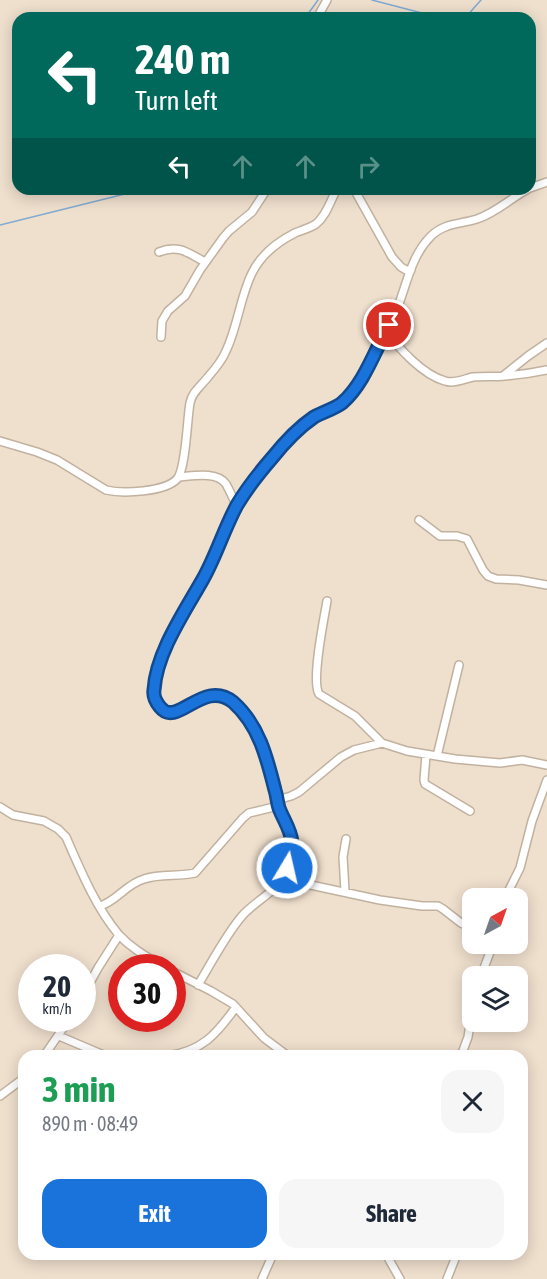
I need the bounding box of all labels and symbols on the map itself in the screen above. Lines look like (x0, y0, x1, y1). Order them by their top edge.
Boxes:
pin (363, 299, 414, 350)
position arrow (255, 836, 319, 900)
north arrow (462, 888, 528, 954)
speed limit sign: 30 (108, 954, 186, 1032)

